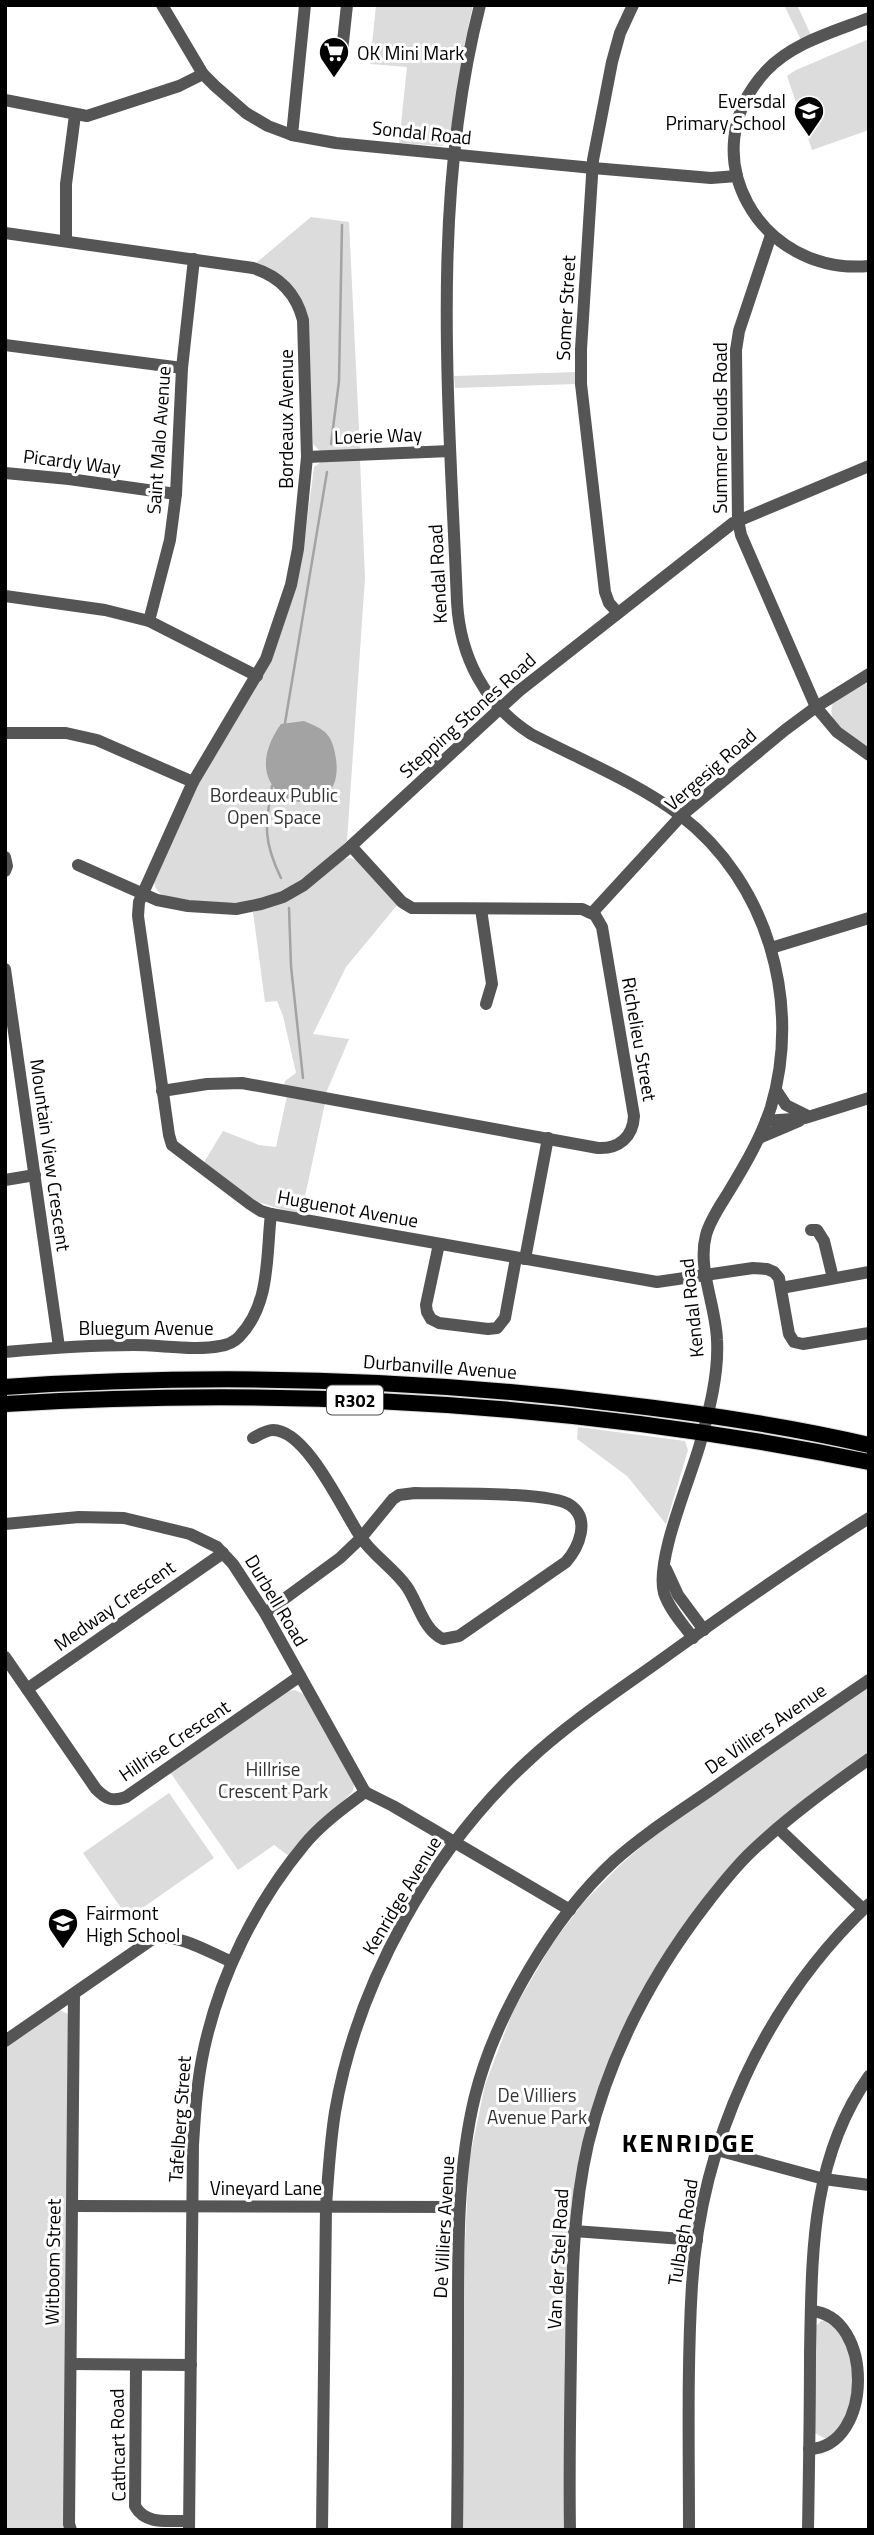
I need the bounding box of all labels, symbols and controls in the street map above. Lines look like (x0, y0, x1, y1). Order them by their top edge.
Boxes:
supermarket icon: OK Mini Mark (317, 35, 351, 79)
place label: OK Mini Mark (357, 38, 464, 67)
place label: Eversdal Primary School (665, 86, 786, 137)
school or university icon: Eversdal Primary School (792, 94, 826, 138)
street label: Sondal Road (371, 112, 473, 152)
street label: Somer Street (548, 254, 582, 361)
street label: Summer Clouds Road (705, 342, 734, 514)
street label: Bordeaux Avenue (271, 349, 300, 489)
street label: Saint Malo Avenue (138, 365, 178, 515)
street label: Loerie Way (333, 419, 423, 451)
street label: Picardy Way (22, 441, 122, 481)
street label: Kendal Road (420, 524, 454, 624)
street label: Stepping Stones Road (392, 646, 542, 784)
street label: Vergesig Road (657, 721, 763, 817)
park label: Bordeaux Public Open Space (210, 780, 338, 831)
street label: Richelieu Street (615, 975, 665, 1104)
street label: Mountain View Crescent (23, 1057, 79, 1253)
street label: Huguenot Avenue (275, 1181, 421, 1235)
street label: Kendal Road (671, 1257, 711, 1359)
street label: Bluegum Avenue (78, 1313, 214, 1342)
street label: Durbanville Avenue (362, 1346, 518, 1386)
road number: R302 (327, 1386, 383, 1414)
street label: Durbell Road (238, 1549, 316, 1651)
street label: Medway Crescent (47, 1552, 181, 1658)
street label: De Villiers Avenue (698, 1675, 832, 1781)
street label: Hillrise Crescent (113, 1692, 236, 1788)
park label: Hillrise Crescent Park (218, 1754, 328, 1805)
street label: Kenridge Avenue (354, 1830, 448, 1960)
place label: Fairmont High School (86, 1898, 180, 1949)
school or university icon: Fairmont High School (46, 1906, 80, 1950)
street label: Tafelberg Street (160, 2054, 198, 2183)
park label: De Villiers Avenue Park (487, 2080, 587, 2131)
district label: KENRIDGE (622, 2123, 756, 2162)
street label: De Villiers Avenue (425, 2155, 461, 2299)
street label: Vineyard Lane (210, 2173, 322, 2202)
street label: Tulbagh Road (659, 2177, 705, 2287)
street label: Van der Stel Road (539, 2188, 575, 2330)
street label: Witboom Street (36, 2198, 68, 2326)
street label: Cathcart Road (102, 2388, 132, 2502)

